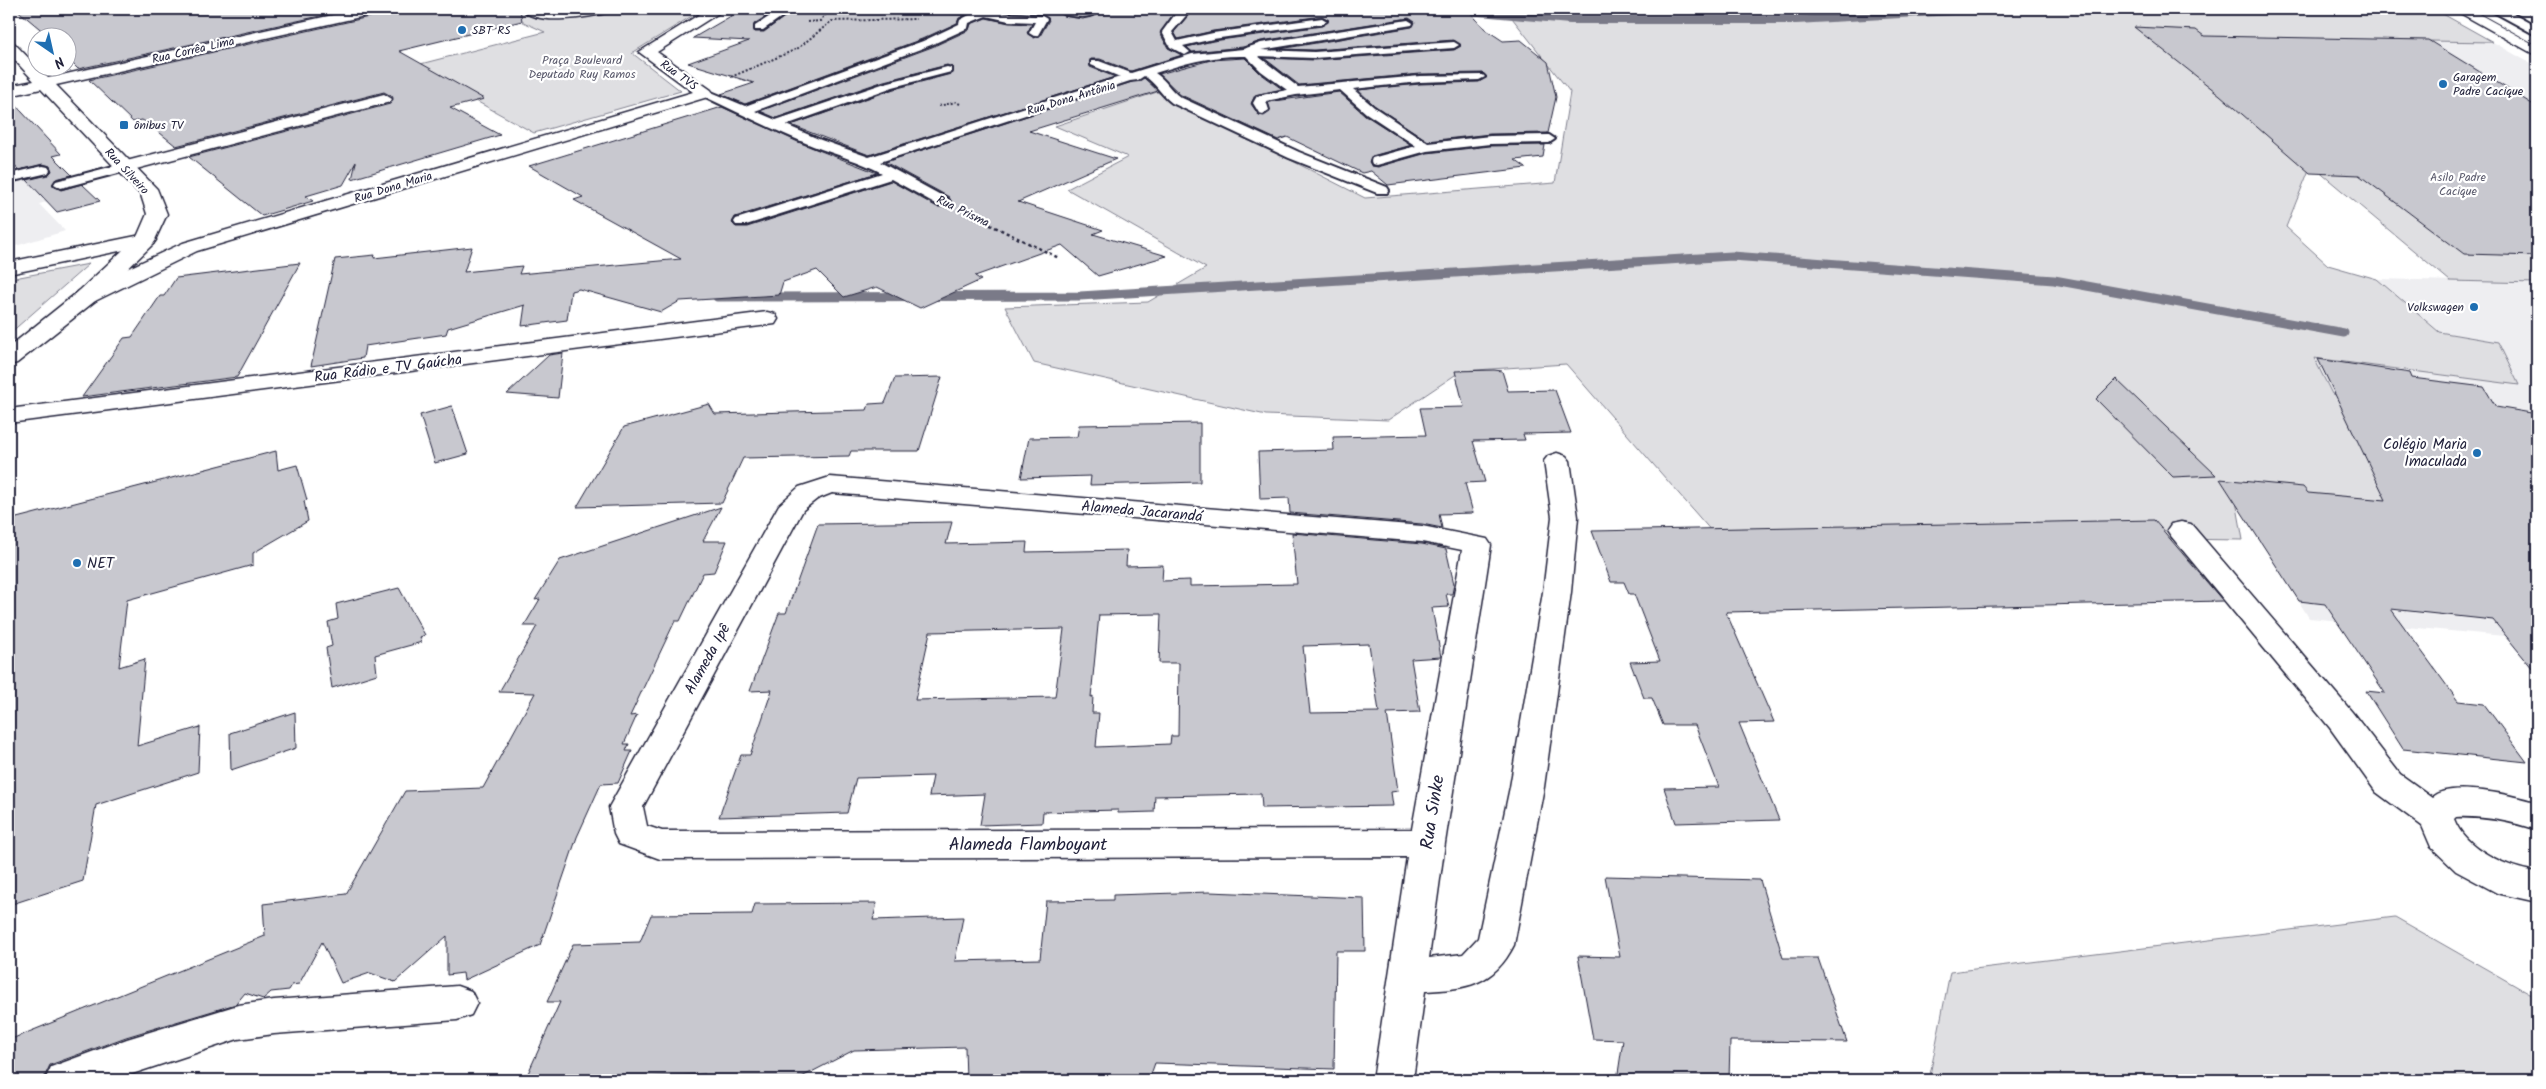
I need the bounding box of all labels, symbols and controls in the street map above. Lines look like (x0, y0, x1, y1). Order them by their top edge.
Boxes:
place label: SBT RS (472, 21, 511, 40)
marker: SBT RS (456, 24, 468, 36)
north arrow (28, 28, 78, 78)
street label: Rua Corrêa Lima (150, 32, 237, 69)
text: N (49, 50, 69, 74)
park label: Praça Boulevard Deputado Ruy Ramos (528, 51, 636, 84)
street label: Rua TVS (656, 55, 702, 96)
place label: Garagem Padre Cacique (2453, 68, 2524, 101)
street label: Rua Dona Antônia (1024, 76, 1118, 121)
marker: Garagem Padre Cacique (2437, 78, 2449, 90)
place label: ônibus TV (134, 116, 185, 135)
marker: ônibus TV (118, 119, 130, 131)
street label: Rua Silveiro (100, 144, 153, 199)
street label: Rua Dona Maria (352, 166, 435, 208)
park label: Asilo Padre Cacique (2430, 168, 2487, 201)
street label: Rua Prisma (933, 190, 993, 233)
place label: Volkswagen (2407, 298, 2464, 317)
marker: Volkswagen (2468, 301, 2480, 313)
street label: Rua Rádio e TV Gaúcha (313, 348, 463, 390)
place label: Colégio Maria Imaculada (2383, 433, 2467, 474)
marker: Colégio Maria Imaculada (2471, 447, 2483, 459)
street label: Alameda Jacarandá (1080, 495, 1205, 529)
place label: NET (87, 552, 116, 576)
marker: NET (71, 557, 83, 569)
street label: Alameda Ipê (679, 619, 737, 699)
street label: Rua Sinke (1413, 773, 1454, 851)
street label: Alameda Flamboyant (949, 831, 1108, 860)

